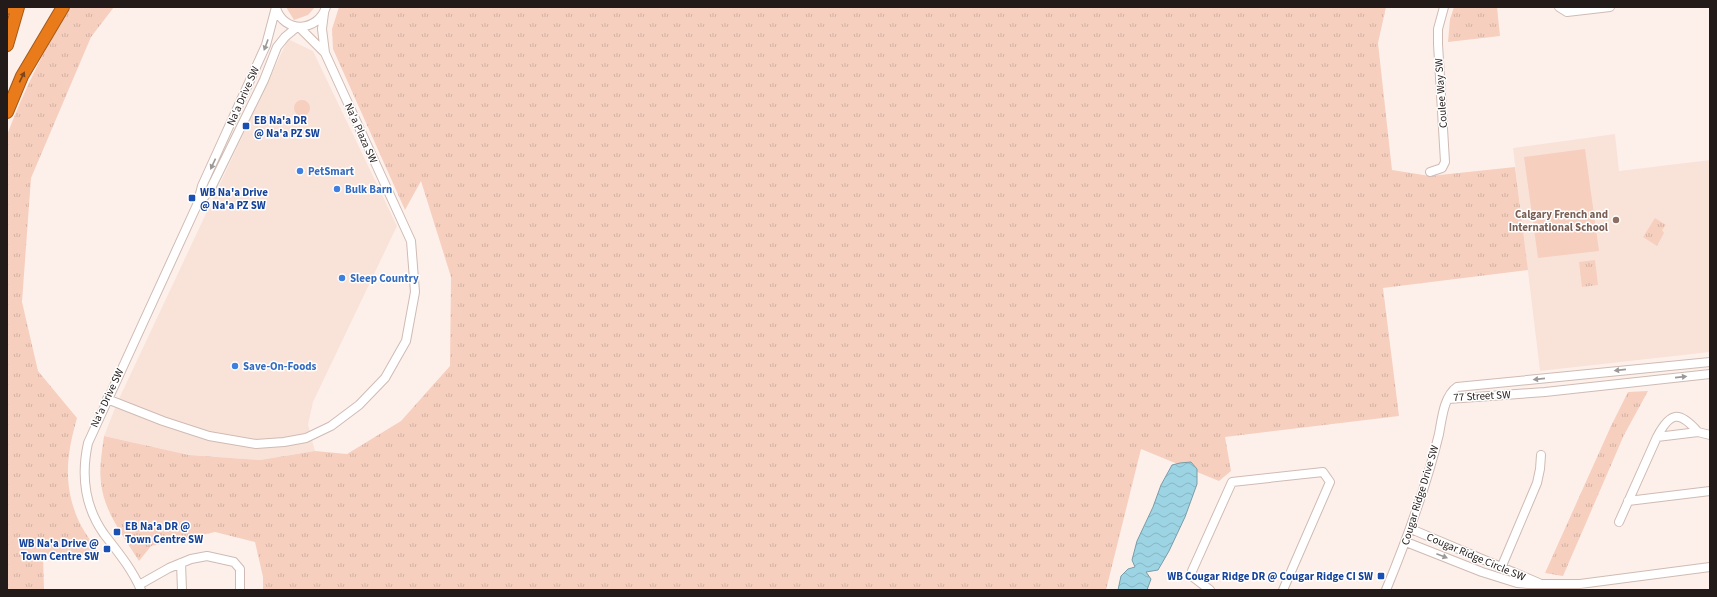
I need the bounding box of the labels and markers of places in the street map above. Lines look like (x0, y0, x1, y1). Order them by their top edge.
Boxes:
place label: EB Na'a DR @ Na'a PZ SW (254, 113, 320, 141)
marker: EB Na'a DR @ Na'a PZ SW (241, 121, 251, 131)
place label: PetSmart (308, 164, 355, 179)
marker: PetSmart (295, 166, 305, 176)
place label: Bulk Barn (345, 182, 392, 197)
marker: Bulk Barn (332, 184, 342, 194)
place label: WB Na'a Drive @ Na'a PZ SW (200, 185, 268, 213)
marker: WB Na'a Drive @ Na'a PZ SW (187, 193, 197, 203)
place label: Calgary French and International School (1509, 207, 1609, 235)
marker: Calgary French and International School (1611, 215, 1621, 225)
place label: Sleep Country (350, 271, 419, 286)
marker: Sleep Country (337, 273, 347, 283)
place label: Save-On-Foods (243, 359, 317, 374)
marker: Save-On-Foods (230, 361, 240, 371)
place label: EB Na'a DR @ Town Centre SW (125, 519, 203, 547)
marker: EB Na'a DR @ Town Centre SW (112, 527, 122, 537)
place label: WB Na'a Drive @ Town Centre SW (19, 536, 99, 564)
marker: WB Na'a Drive @ Town Centre SW (102, 544, 112, 554)
place label: WB Cougar Ridge DR @ Cougar Ridge CI SW (1167, 569, 1373, 584)
marker: WB Cougar Ridge DR @ Cougar Ridge CI SW (1376, 571, 1386, 581)

